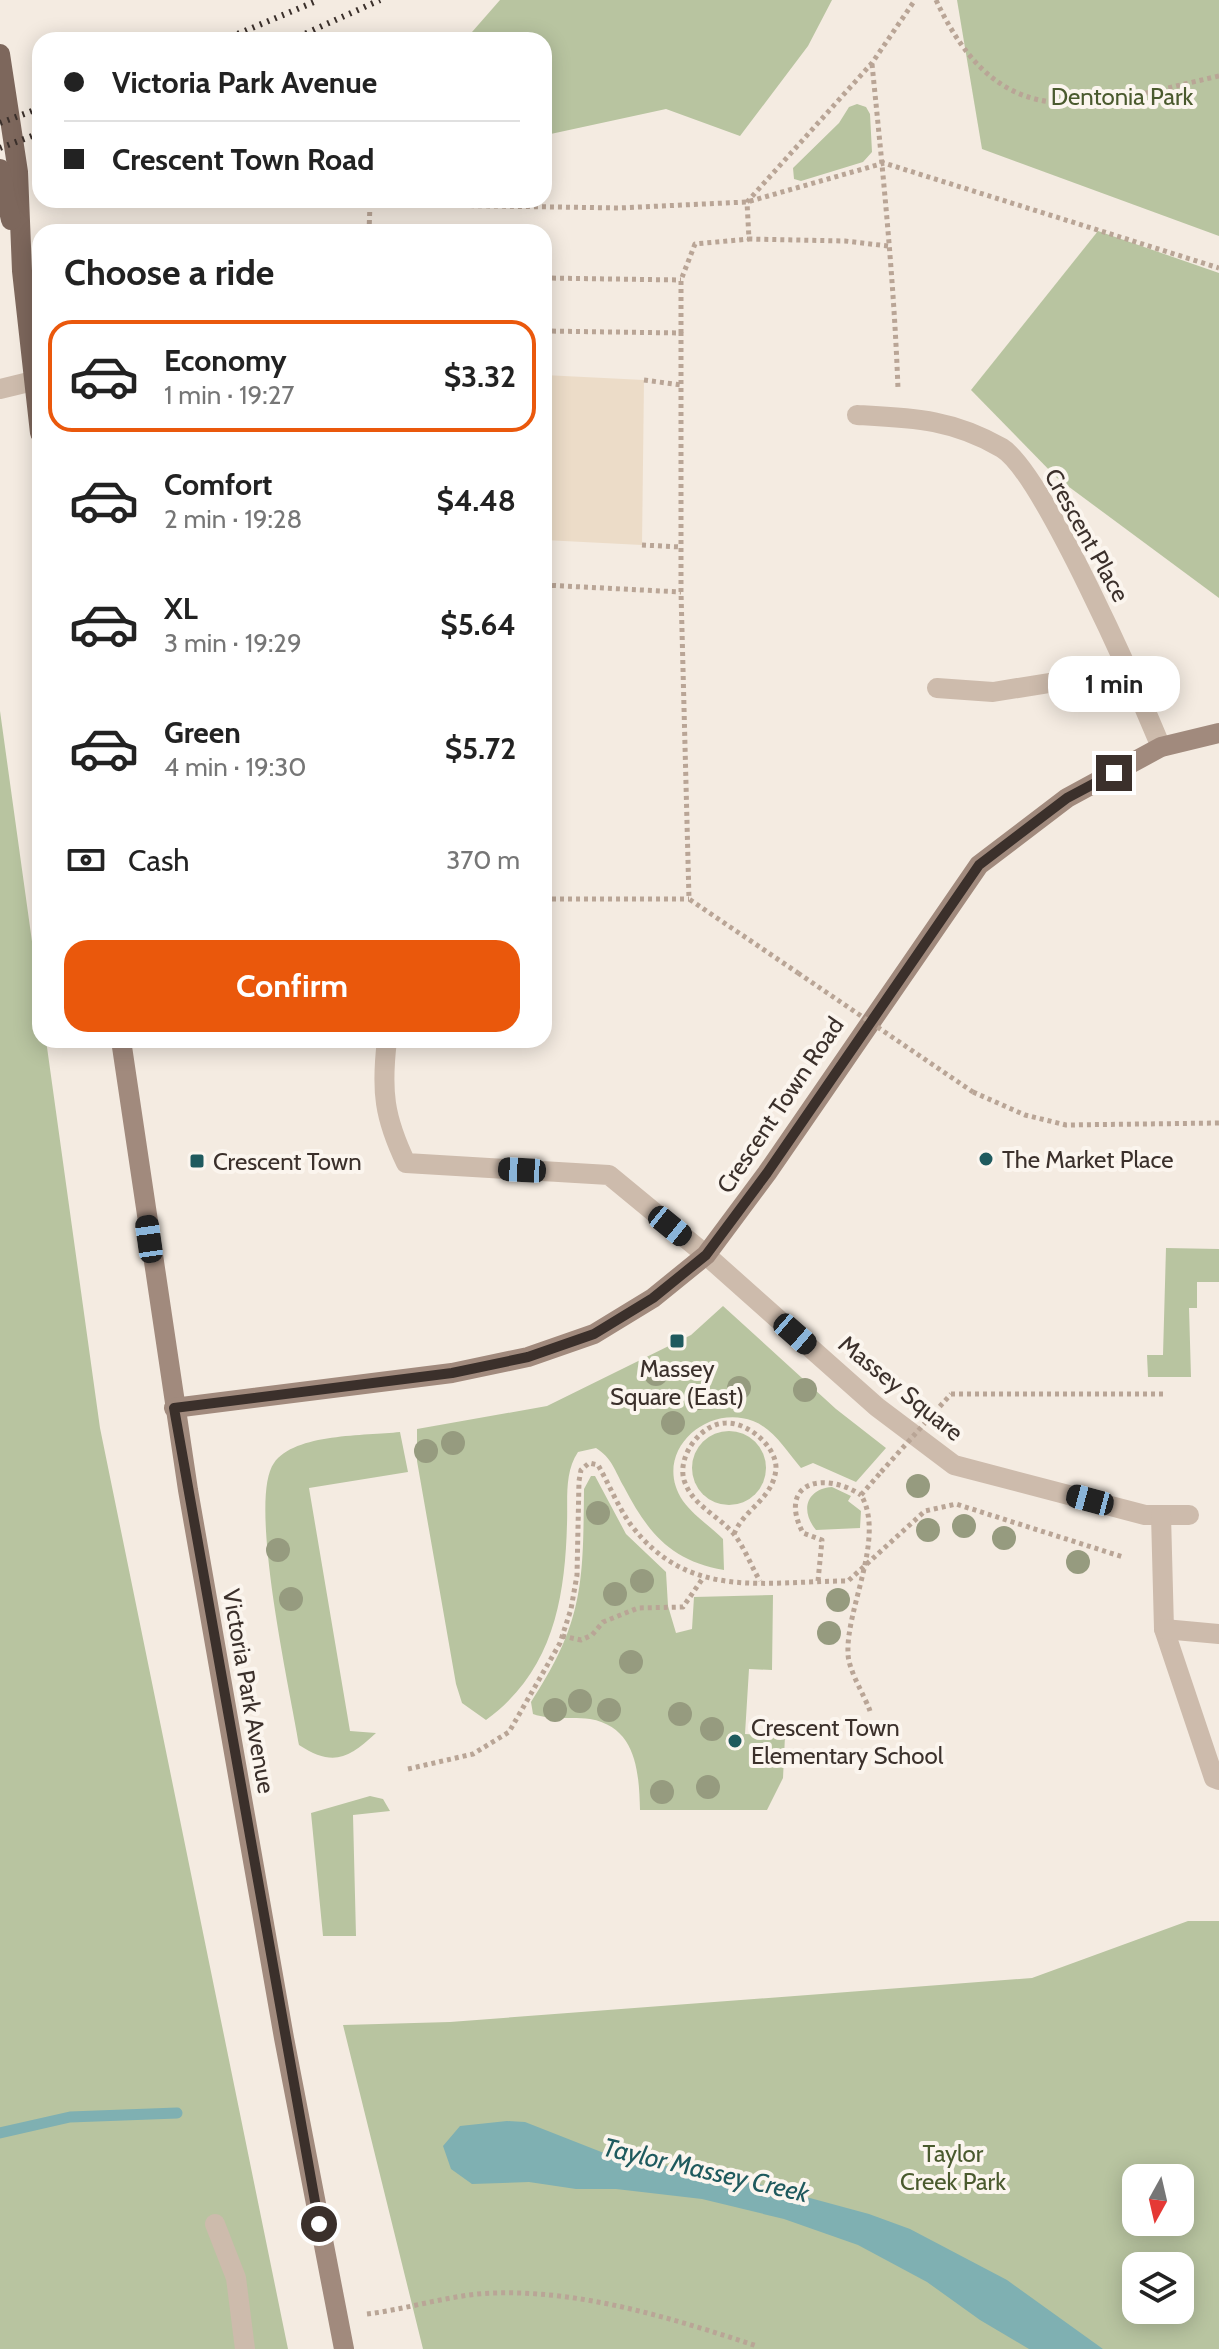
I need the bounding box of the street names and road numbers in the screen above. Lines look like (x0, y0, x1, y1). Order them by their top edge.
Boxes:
street label: Crescent Place (1039, 463, 1135, 607)
street label: Crescent Town Road (710, 1011, 850, 1199)
street label: Massey Square (833, 1329, 969, 1447)
street label: Victoria Park Avenue (217, 1586, 281, 1796)

